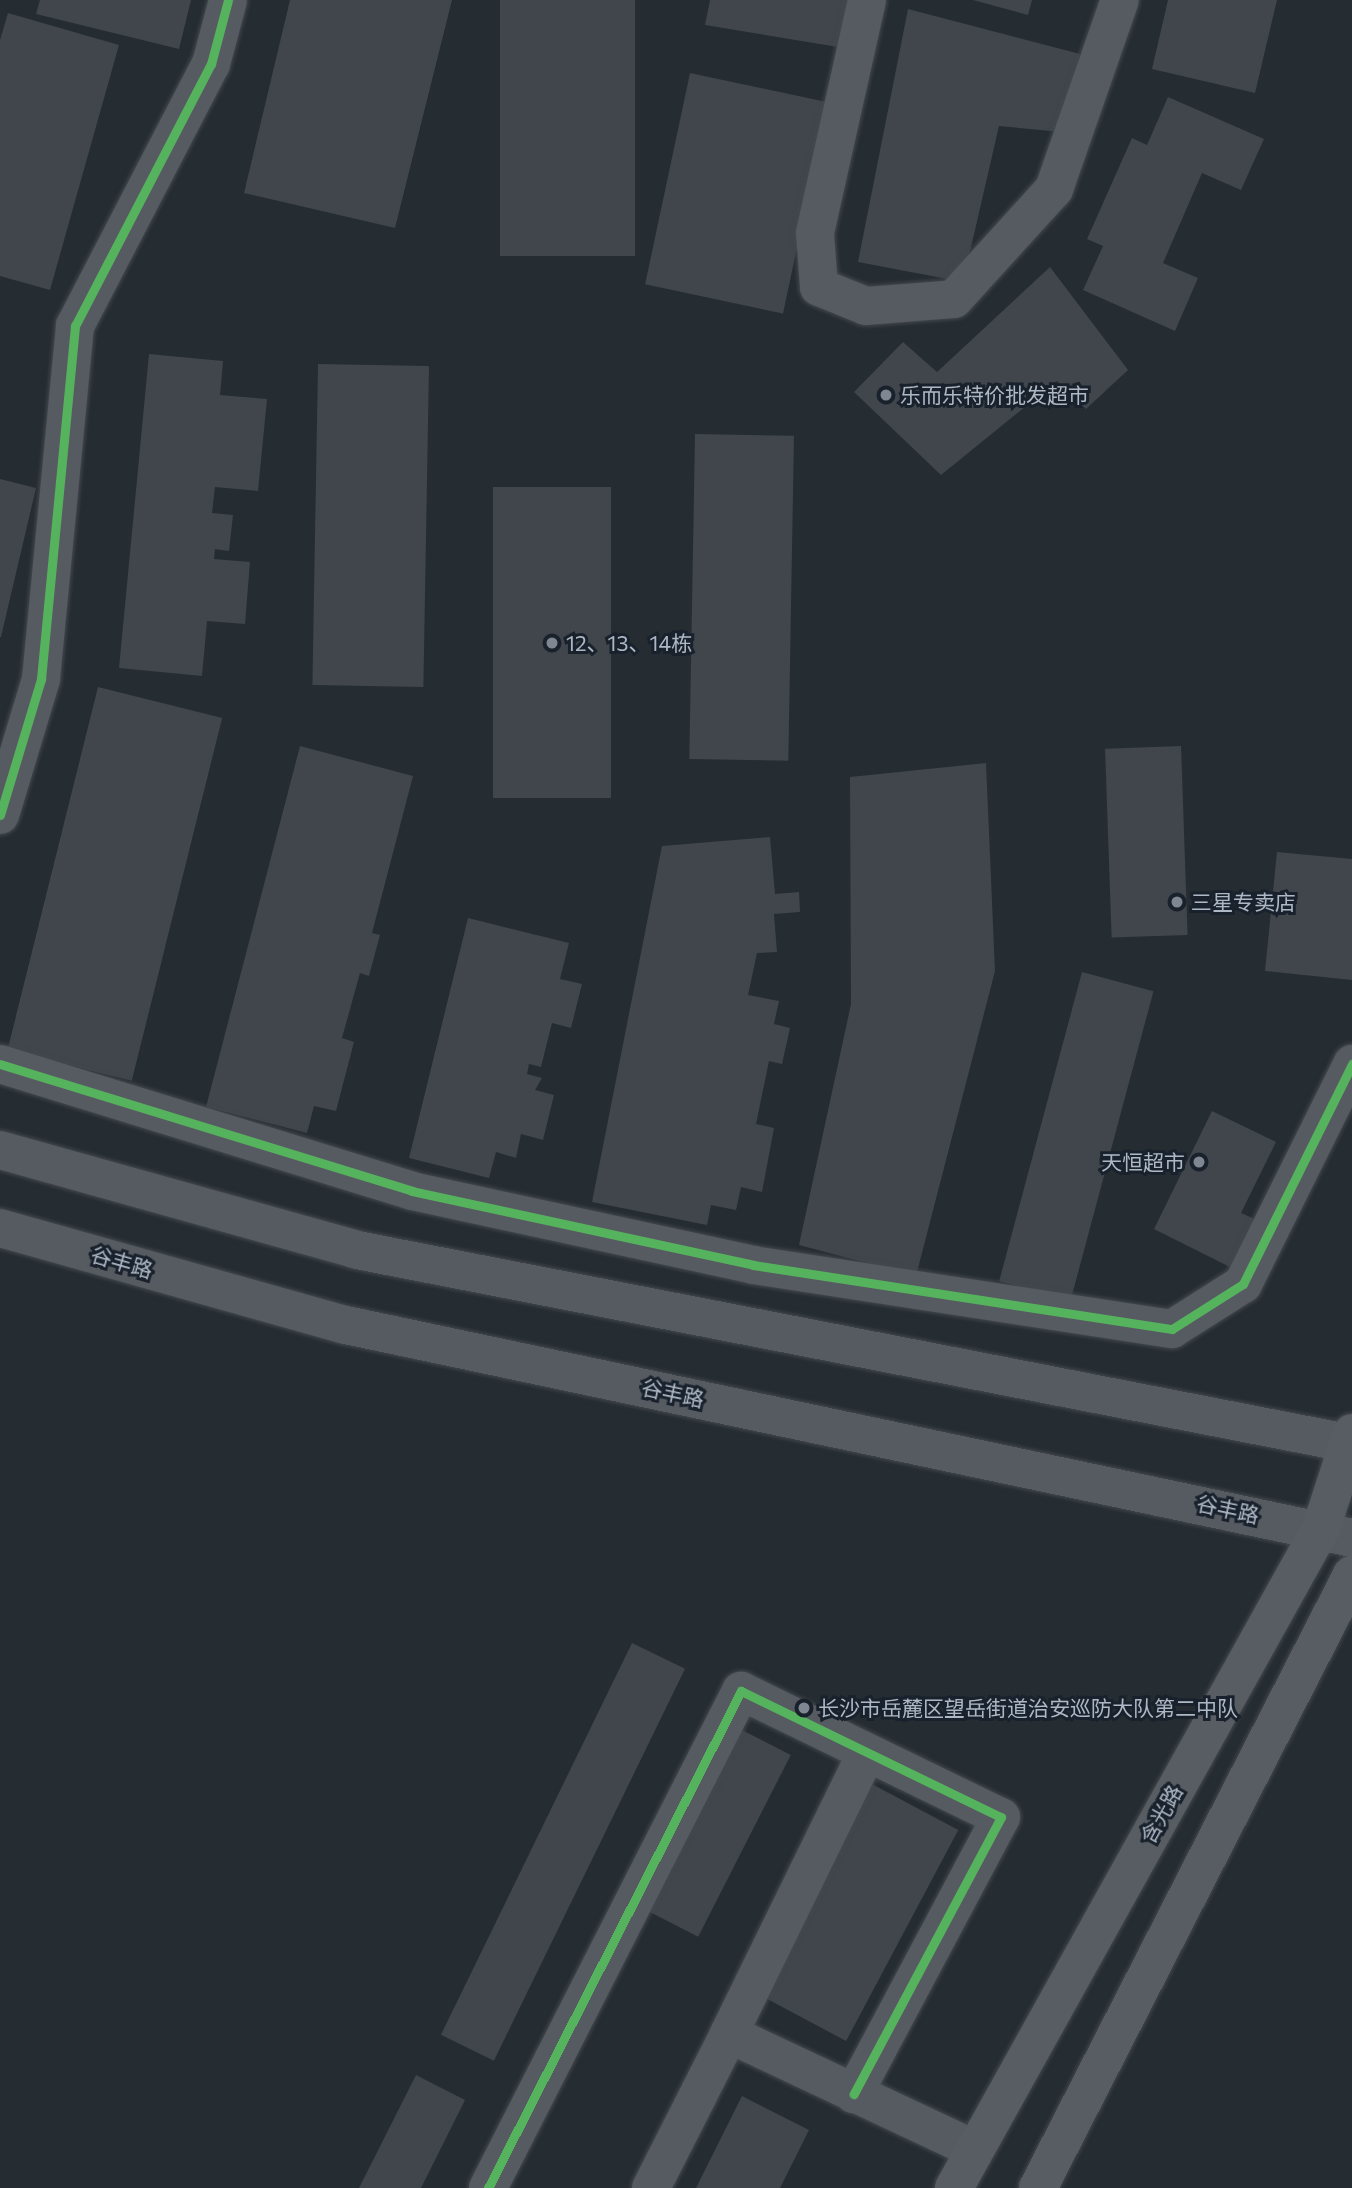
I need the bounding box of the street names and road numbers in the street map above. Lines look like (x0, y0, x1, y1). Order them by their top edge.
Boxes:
street label: 谷丰路 (88, 1241, 156, 1283)
street label: 谷丰路 (640, 1374, 706, 1412)
street label: 谷丰路 (1195, 1490, 1261, 1528)
street label: 含光路 (1135, 1780, 1187, 1848)

